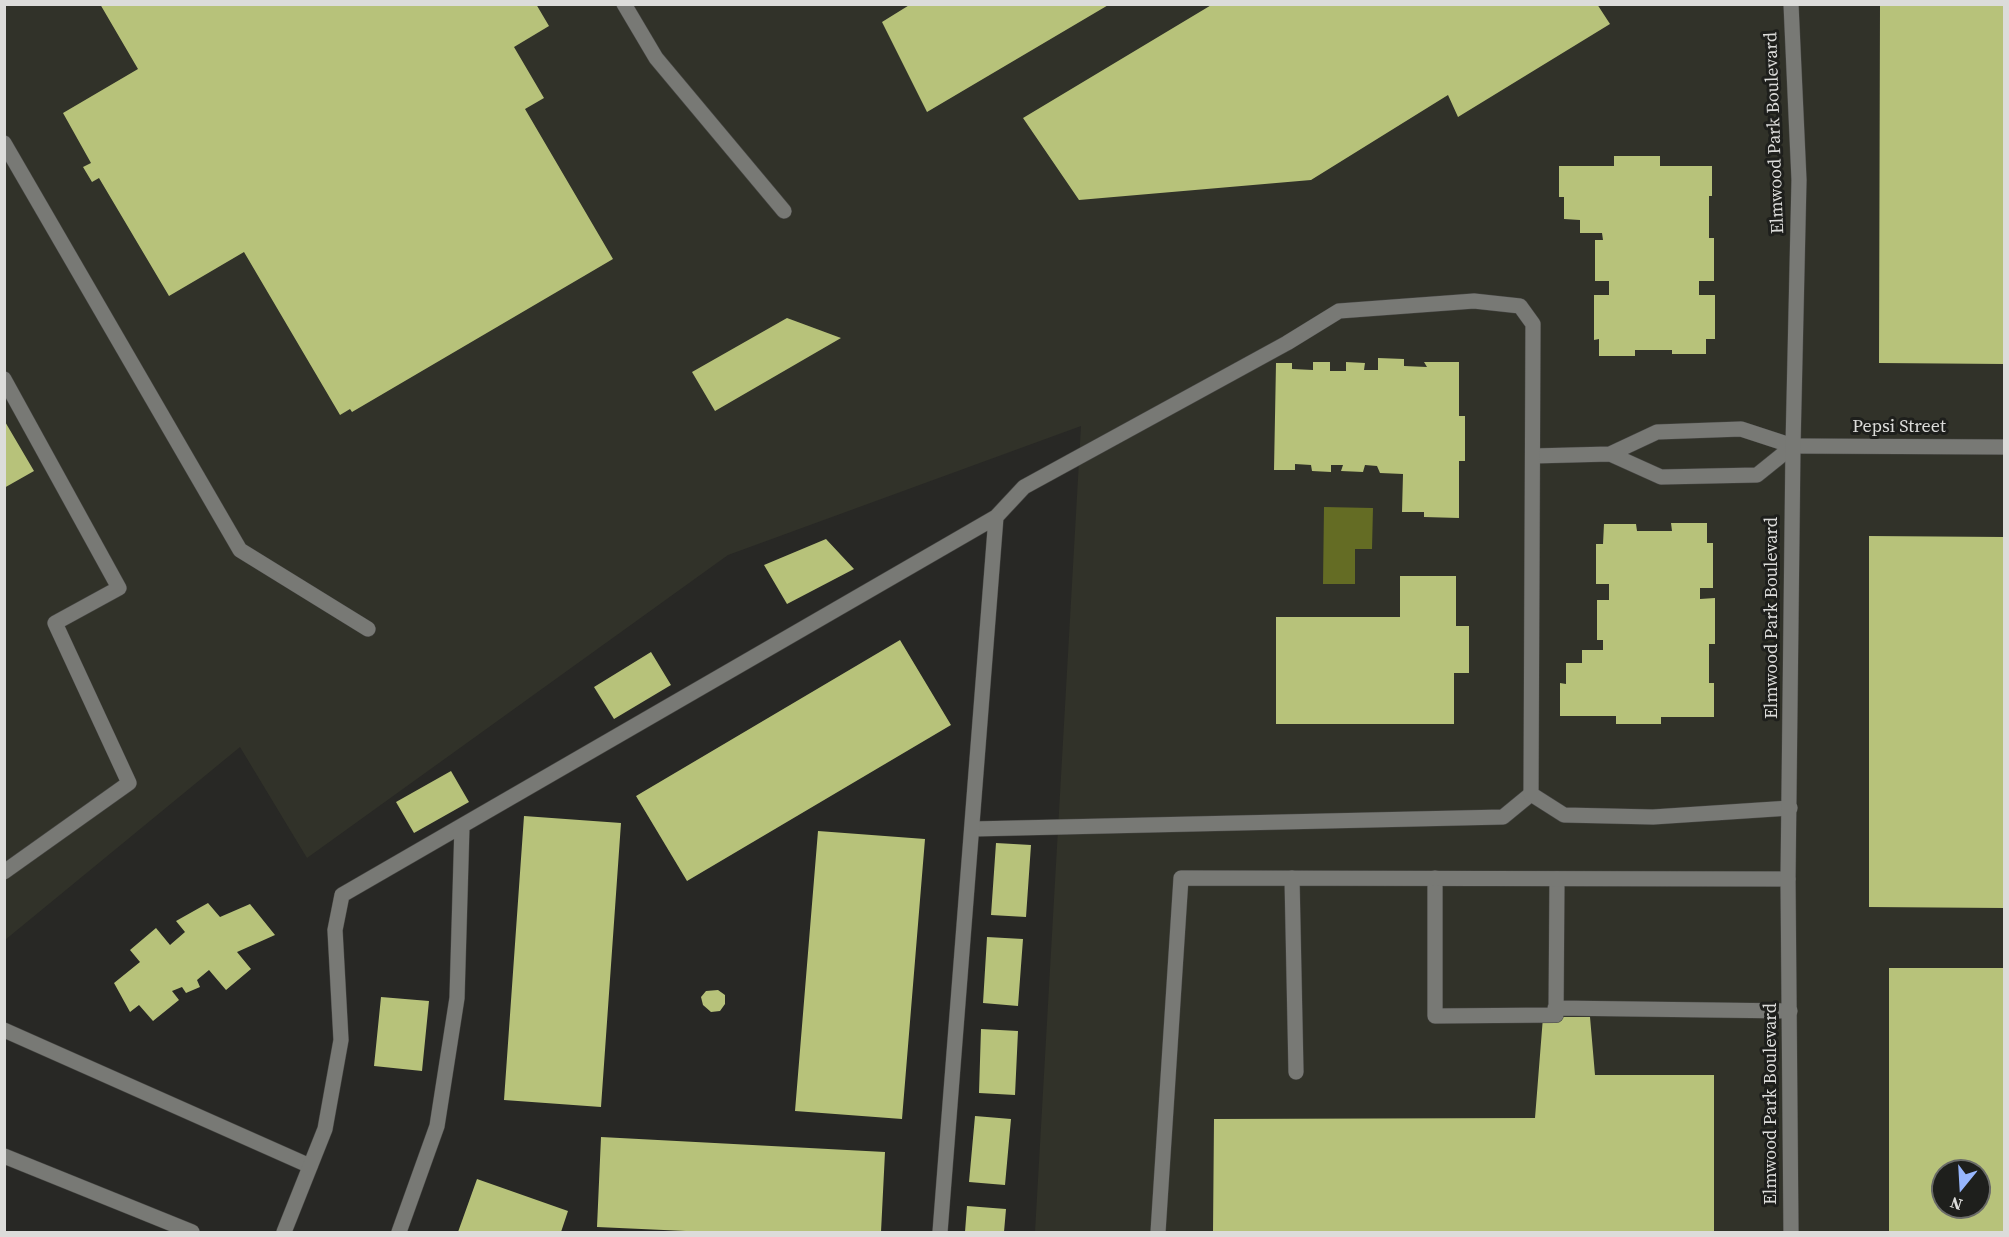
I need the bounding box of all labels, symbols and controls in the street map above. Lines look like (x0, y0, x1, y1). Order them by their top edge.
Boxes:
street label: Elmwood Park Boulevard (1761, 32, 1789, 234)
street label: Pepsi Street (1852, 416, 1946, 438)
street label: Elmwood Park Boulevard (1761, 517, 1783, 719)
street label: Elmwood Park Boulevard (1760, 1003, 1782, 1205)
north arrow (1931, 1159, 1991, 1219)
text: N (1947, 1192, 1965, 1216)

